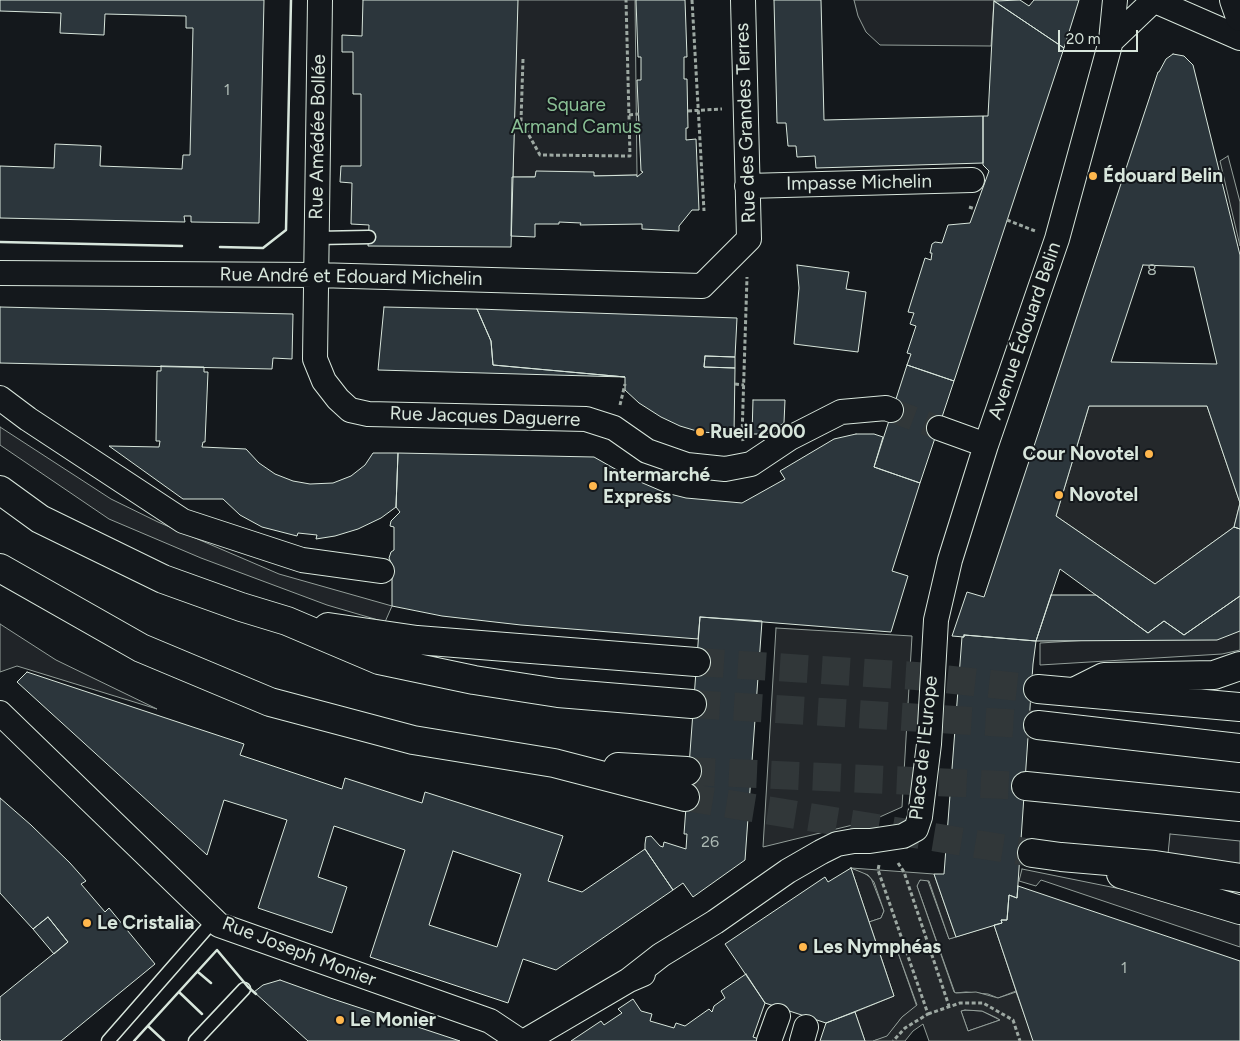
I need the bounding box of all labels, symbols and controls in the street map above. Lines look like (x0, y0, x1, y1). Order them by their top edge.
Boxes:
scale bar (1060, 20, 1140, 52)
street label: Rue des Grandes Terres (731, 22, 761, 224)
text: 20 m (1066, 30, 1100, 48)
street label: Rue Amédée Bollée (305, 54, 331, 220)
house number: 1 (224, 80, 230, 100)
park label: Square Armand Camus (511, 94, 641, 138)
place label: Édouard Belin (1103, 165, 1223, 187)
street label: Impasse Michelin (786, 170, 932, 196)
marker: Édouard Belin (1087, 170, 1099, 182)
street label: Avenue Édouard Belin (984, 239, 1066, 423)
house number: 8 (1147, 260, 1157, 280)
street label: Rue André et Edouard Michelin (219, 263, 483, 291)
street label: Rue Jacques Daguerre (389, 402, 581, 432)
place label: Rueil 2000 (710, 421, 806, 443)
marker: Rueil 2000 (694, 426, 706, 438)
place label: Cour Novotel (1022, 443, 1139, 465)
marker: Cour Novotel (1143, 448, 1155, 460)
place label: Intermarché Express (603, 464, 710, 508)
marker: Intermarché Express (587, 480, 599, 492)
place label: Novotel (1069, 484, 1138, 506)
marker: Novotel (1053, 489, 1065, 501)
street label: Place de l'Europe (905, 675, 943, 821)
house number: 26 (701, 832, 719, 852)
place label: Le Cristalia (97, 912, 194, 934)
street label: Rue Joseph Monier (219, 912, 379, 992)
marker: Le Cristalia (81, 917, 93, 929)
place label: Les Nymphéas (813, 936, 941, 958)
marker: Les Nymphéas (797, 941, 809, 953)
house number: 1 (1121, 958, 1127, 978)
place label: Le Monier (350, 1009, 436, 1031)
marker: Le Monier (334, 1014, 346, 1026)

